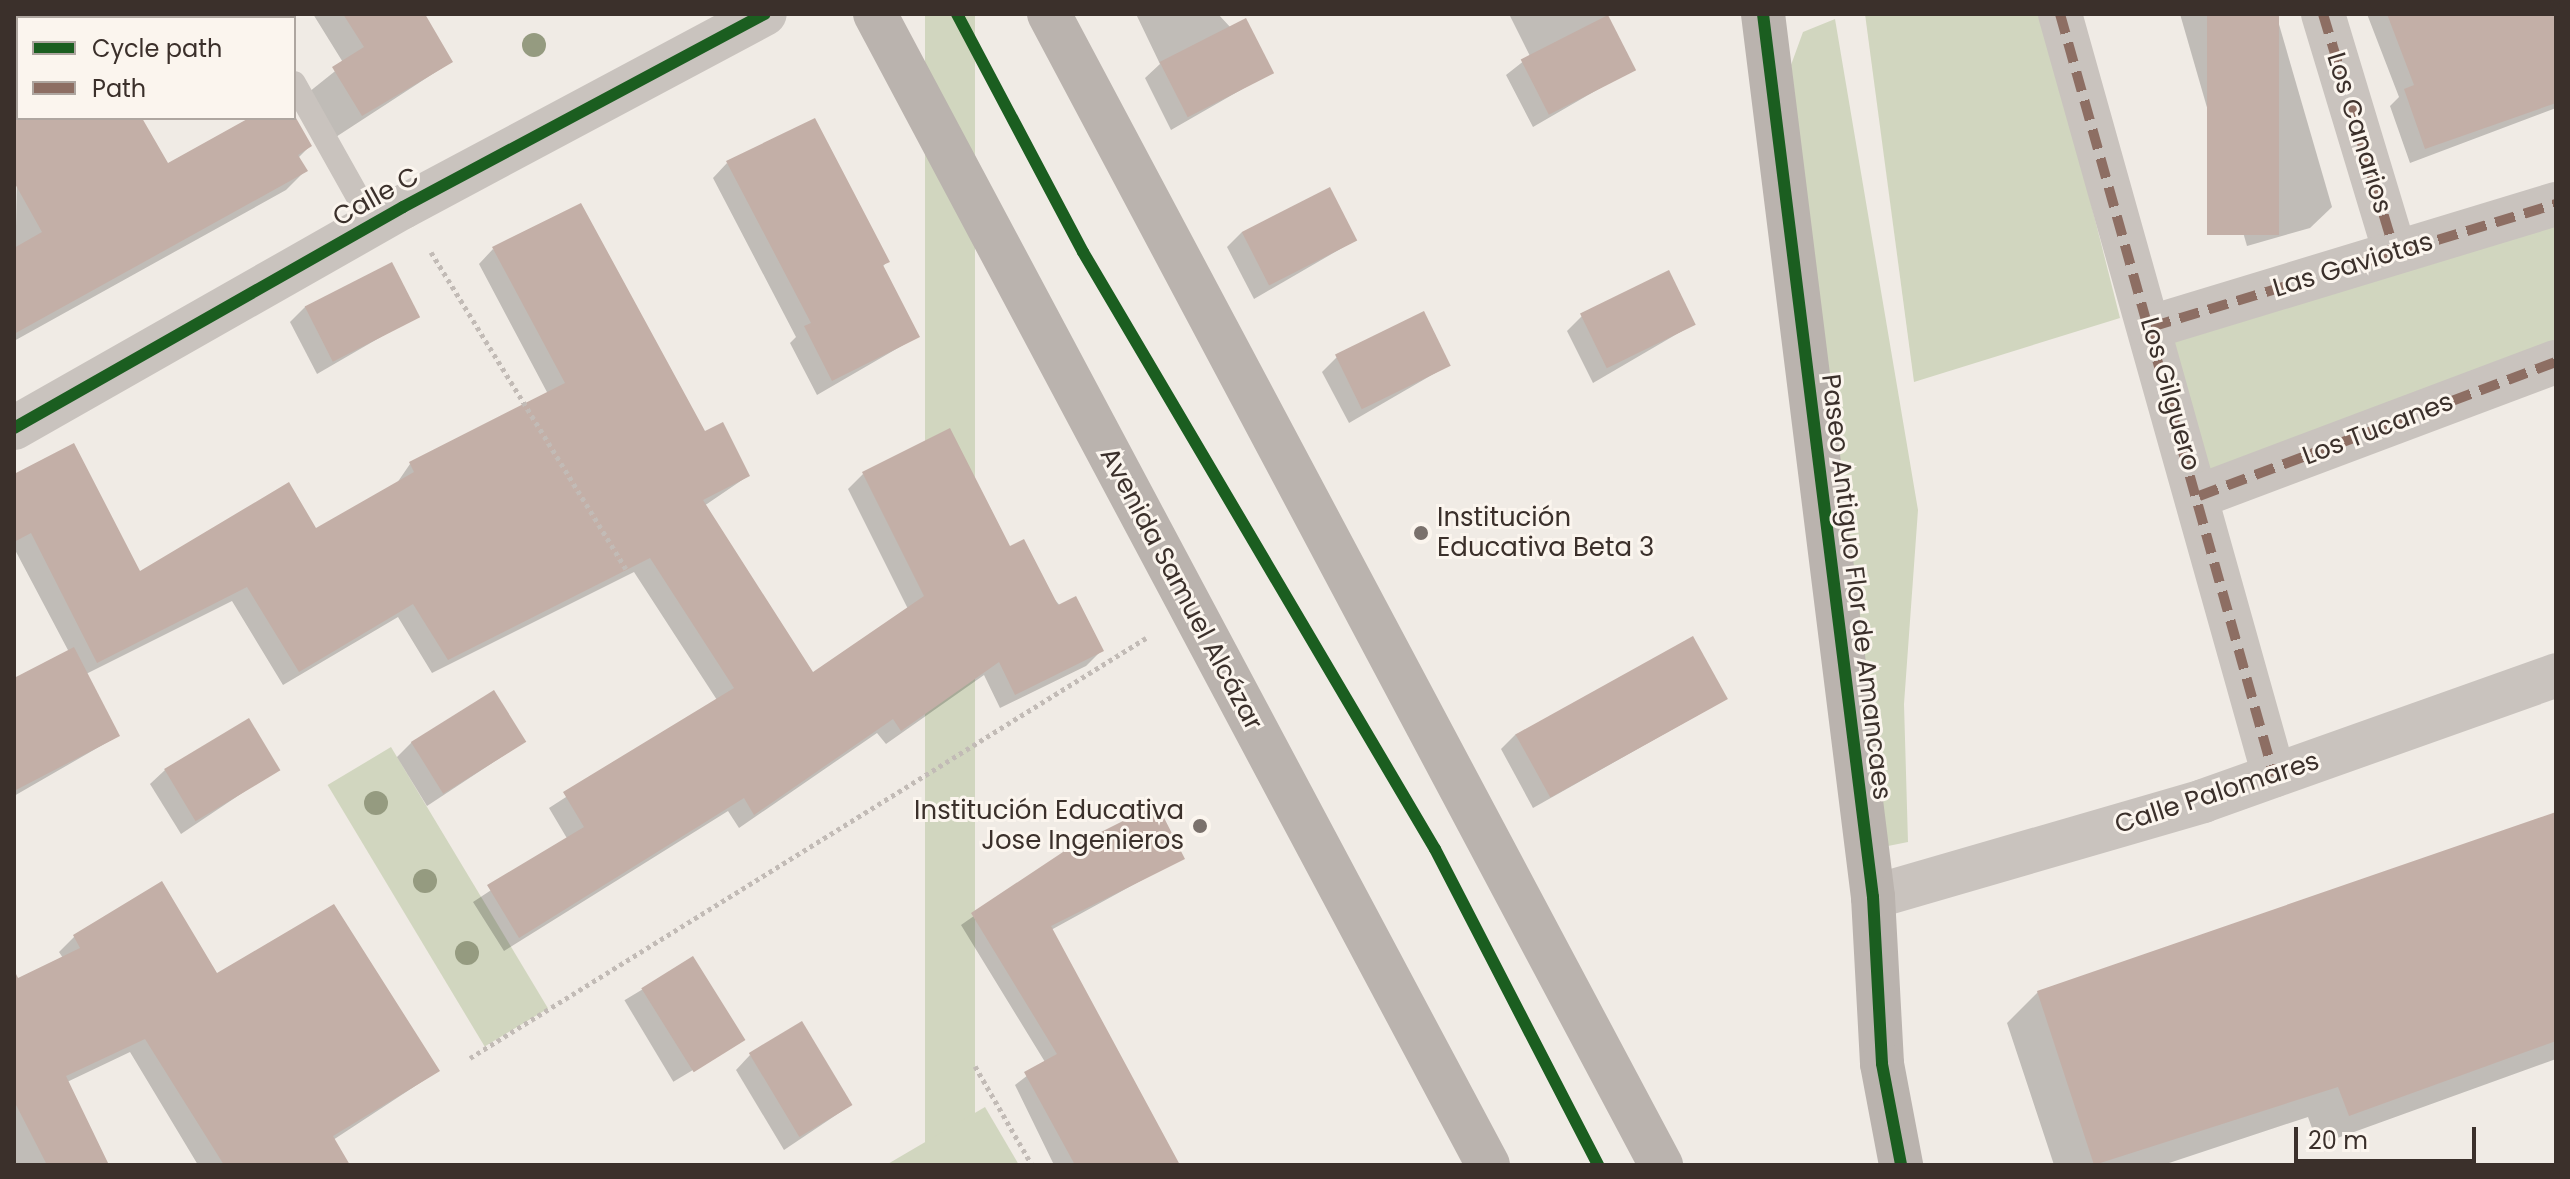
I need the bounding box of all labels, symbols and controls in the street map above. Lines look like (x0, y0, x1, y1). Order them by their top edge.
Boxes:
legend (16, 16, 296, 120)
text: Cycle path (92, 32, 222, 65)
street label: Los Canarios (2320, 49, 2398, 217)
text: Path (92, 72, 146, 105)
street label: Calle C (328, 161, 424, 233)
street label: Las Gaviotas (2269, 226, 2437, 304)
street label: Los Gilguero (2133, 314, 2207, 474)
street label: Paseo Antiguo Flor de Amancaes (1814, 372, 1898, 802)
street label: Los Tucanes (2298, 386, 2458, 472)
street label: Avenida Samuel Alcázar (1093, 442, 1269, 736)
place label: Institución Educativa Beta 3 (1437, 502, 1654, 564)
marker: Institución Educativa Beta 3 (1412, 524, 1430, 542)
street label: Calle Palomares (2111, 745, 2323, 841)
place label: Institución Educativa Jose Ingenieros (914, 795, 1184, 856)
marker: Institución Educativa Jose Ingenieros (1191, 817, 1209, 835)
scale bar (2298, 1111, 2480, 1161)
text: 20 m (2308, 1124, 2368, 1157)

